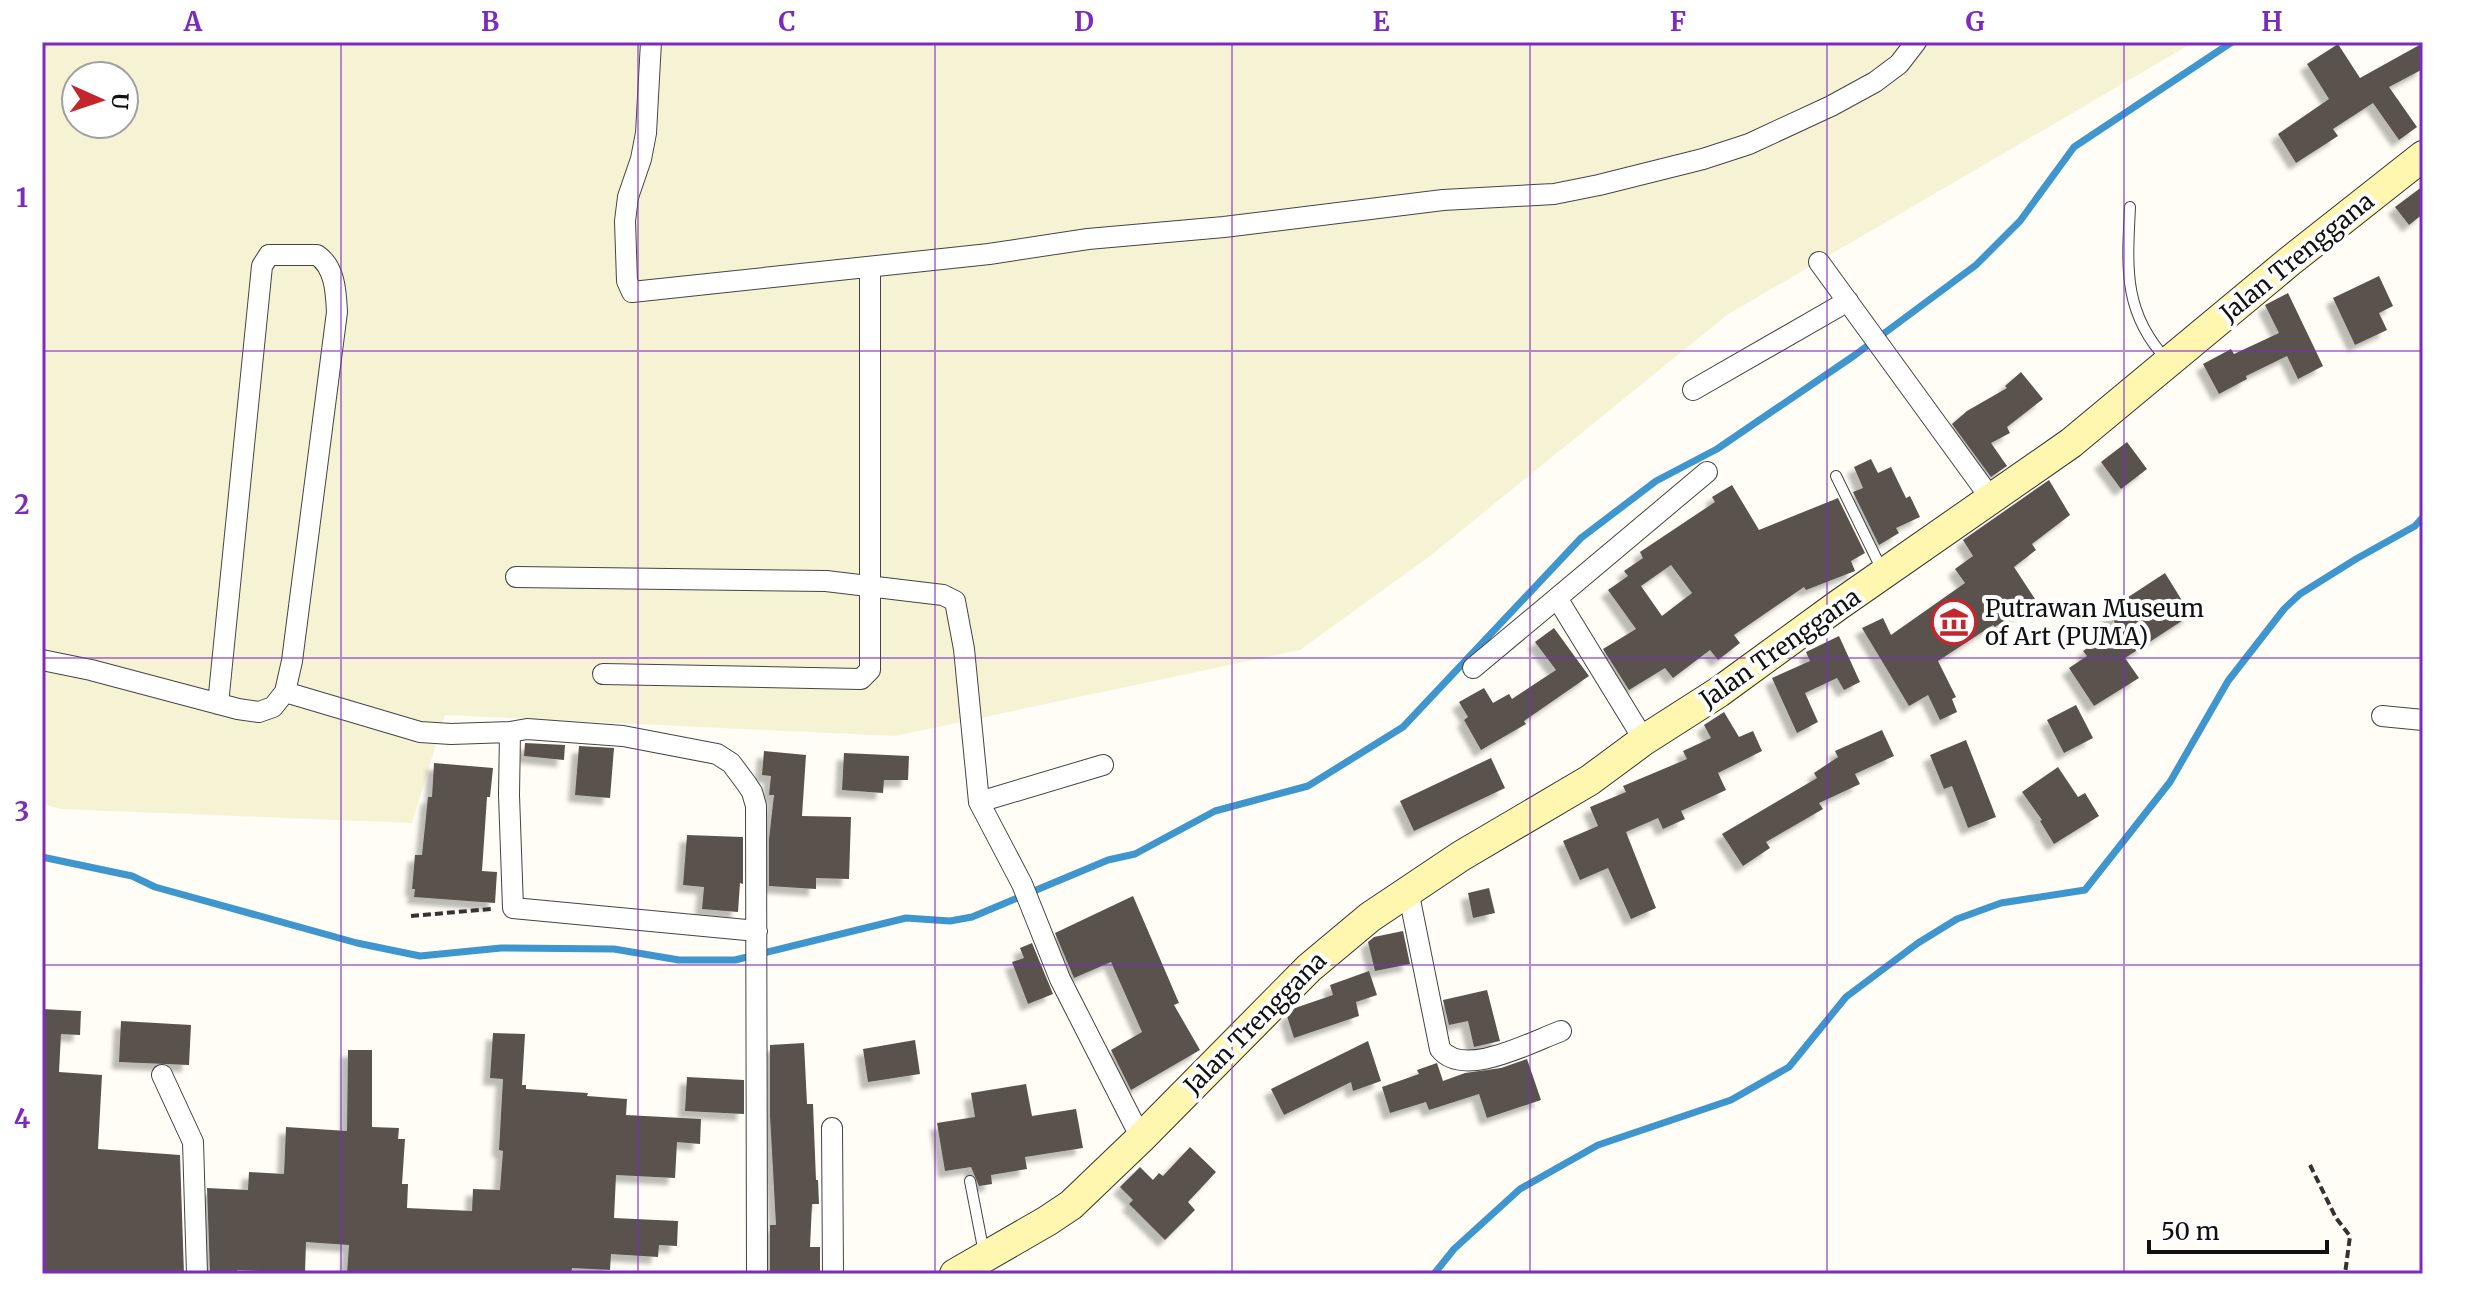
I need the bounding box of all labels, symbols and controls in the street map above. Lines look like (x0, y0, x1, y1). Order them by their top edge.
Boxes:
text: A (183, 5, 203, 38)
text: B (481, 5, 499, 38)
text: C (778, 5, 796, 38)
text: D (1074, 5, 1094, 38)
text: E (1373, 5, 1390, 38)
text: F (1670, 5, 1686, 38)
text: G (1966, 5, 1985, 38)
text: H (2261, 5, 2283, 38)
north arrow (60, 60, 140, 140)
text: U (106, 92, 134, 111)
text: 1 (16, 181, 28, 214)
street label: Jalan Trenggana (2213, 185, 2380, 329)
text: 2 (14, 488, 30, 521)
street label: Jalan Trenggana (1693, 581, 1866, 715)
place label: Putrawan Museum of Art (PUMA) (1985, 593, 2204, 652)
museum icon: Putrawan Museum of Art (PUMA) (1930, 598, 1978, 646)
text: 3 (15, 795, 29, 828)
street label: Jalan Trenggana (1177, 945, 1333, 1101)
text: 4 (14, 1102, 31, 1135)
scale bar (2149, 1204, 2327, 1254)
text: 50 m (2161, 1216, 2220, 1247)

